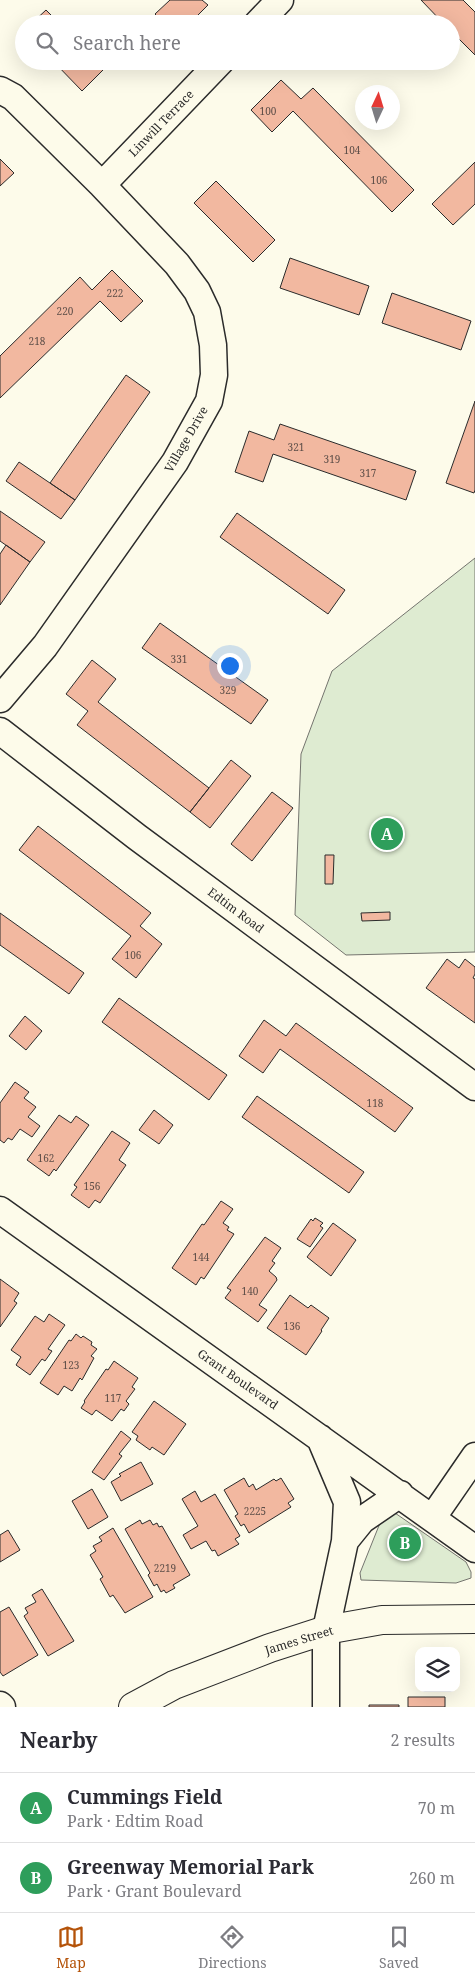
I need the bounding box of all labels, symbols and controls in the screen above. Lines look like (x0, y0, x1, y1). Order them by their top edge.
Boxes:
search box (15, 15, 460, 70)
icon: search (33, 29, 61, 57)
text: Search here (73, 30, 181, 56)
north arrow (355, 85, 400, 130)
street label: Linwill Terrace (125, 86, 197, 160)
house number: 100 (260, 104, 277, 118)
house number: 104 (344, 143, 361, 157)
house number: 106 (371, 173, 388, 187)
house number: 222 (107, 286, 123, 300)
house number: 220 (57, 304, 74, 318)
house number: 218 (29, 334, 46, 348)
street label: Village Drive (160, 403, 212, 475)
house number: 321 (288, 440, 304, 454)
house number: 319 (324, 452, 340, 466)
house number: 317 (360, 466, 377, 480)
house number: 331 (171, 652, 187, 666)
your location (217, 653, 243, 679)
house number: 329 (220, 683, 236, 697)
pin: A (371, 815, 403, 853)
street label: Edtim Road (204, 883, 268, 937)
house number: 106 (125, 948, 142, 962)
house number: 118 (367, 1096, 384, 1110)
house number: 162 (38, 1151, 54, 1165)
house number: 156 (84, 1179, 101, 1193)
house number: 144 (193, 1250, 210, 1264)
house number: 140 (242, 1284, 259, 1298)
house number: 136 (284, 1319, 301, 1333)
street label: Grant Boulevard (194, 1345, 282, 1414)
house number: 123 (63, 1358, 80, 1372)
house number: 117 (105, 1391, 122, 1405)
house number: 2225 (244, 1504, 266, 1518)
pin: B (389, 1524, 421, 1562)
house number: 2219 (154, 1561, 176, 1575)
street label: James Street (262, 1622, 335, 1659)
map controls (415, 1647, 460, 1692)
button: layers (415, 1647, 460, 1692)
text: Nearby (20, 1726, 98, 1754)
text: 2 results (391, 1729, 455, 1751)
text: Cummings Field (67, 1784, 222, 1810)
text: A (30, 1797, 42, 1819)
text: 70 m (418, 1797, 455, 1819)
text: Park · Edtim Road (67, 1810, 203, 1832)
text: Greenway Memorial Park (67, 1854, 314, 1880)
text: B (31, 1867, 41, 1889)
text: 260 m (409, 1867, 455, 1889)
text: Park · Grant Boulevard (67, 1880, 242, 1902)
tab: Map (56, 1923, 86, 1972)
tab: Directions (198, 1923, 267, 1972)
tab: Saved (379, 1923, 419, 1972)

